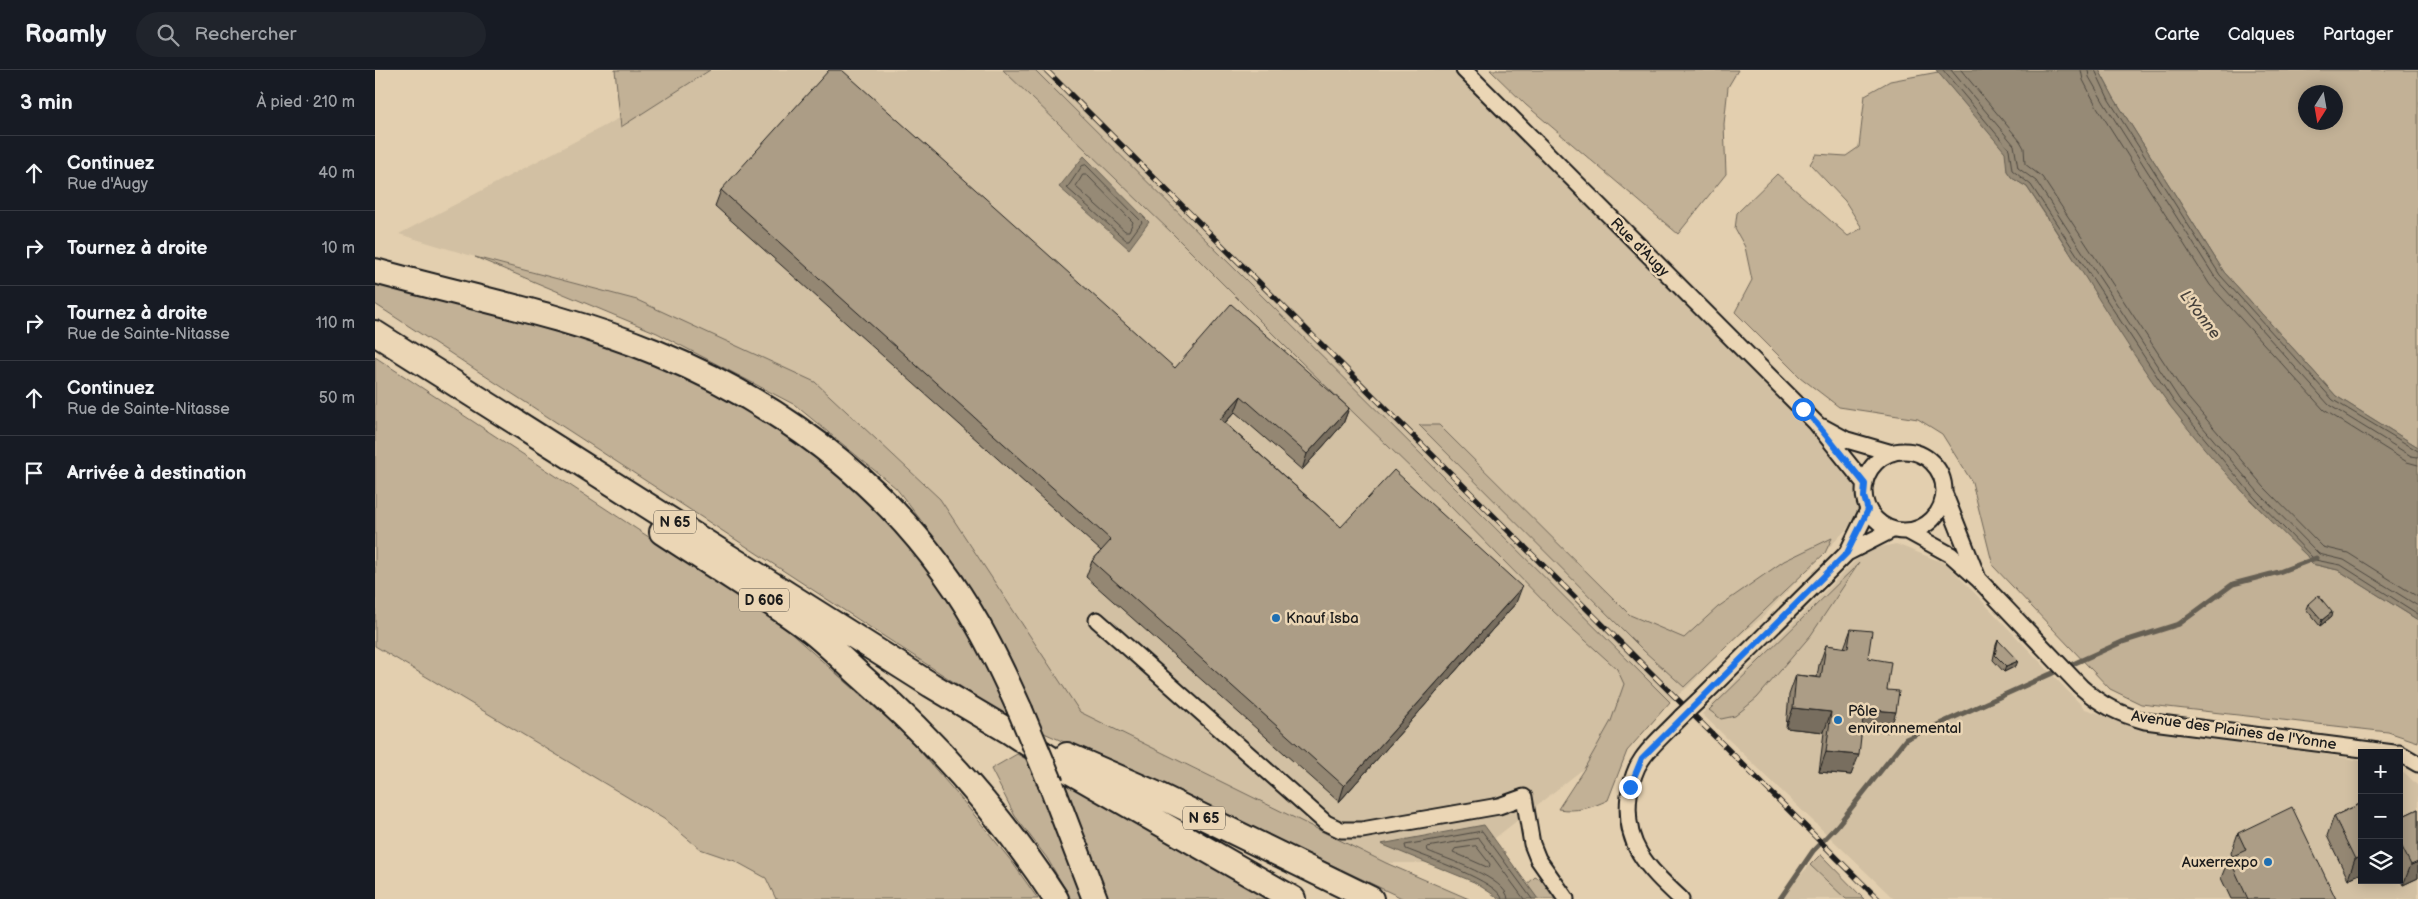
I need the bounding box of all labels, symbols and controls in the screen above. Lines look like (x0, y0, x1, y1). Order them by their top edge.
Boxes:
search box (136, 12, 486, 57)
text: Roamly (25, 20, 106, 49)
icon: search (154, 21, 182, 49)
text: Rechercher (194, 23, 296, 46)
text: Carte (2154, 24, 2200, 45)
text: Calques (2228, 24, 2295, 45)
text: Partager (2323, 24, 2393, 45)
north arrow (2298, 85, 2343, 130)
text: 3 min (20, 90, 73, 115)
text: À pied · 210 m (256, 93, 355, 112)
text: Continuez (67, 152, 154, 175)
icon: ahead (20, 159, 48, 187)
text: 40 m (318, 164, 355, 183)
text: Rue d'Augy (67, 175, 148, 194)
street label: Rue d'Augy (1606, 214, 1673, 281)
icon: right (20, 234, 48, 262)
text: Tournez à droite (67, 237, 208, 260)
text: 10 m (322, 239, 355, 258)
water label: L'Yonne (2175, 287, 2224, 343)
text: Tournez à droite (67, 302, 208, 325)
icon: right (20, 309, 48, 337)
text: 110 m (316, 314, 355, 333)
text: Rue de Sainte-Nitasse (67, 325, 230, 344)
text: Continuez (67, 377, 154, 400)
icon: ahead (20, 384, 48, 412)
text: 50 m (319, 389, 355, 408)
route start (1792, 398, 1815, 421)
text: Rue de Sainte-Nitasse (67, 400, 230, 419)
icon: arrive (20, 459, 48, 487)
text: Arrivée à destination (67, 462, 246, 485)
road number: N 65 (654, 511, 696, 534)
road number: D 606 (739, 588, 789, 612)
place label: Knauf Isba (1286, 609, 1359, 628)
marker: Knauf Isba (1270, 612, 1282, 624)
place label: Pôle environnemental (1848, 702, 1961, 738)
street label: Avenue des Plaines de l'Yonne (2130, 707, 2338, 754)
marker: Pôle environnemental (1832, 714, 1844, 726)
map controls (2358, 749, 2403, 884)
button: + (2358, 749, 2403, 794)
route end (1619, 776, 1642, 799)
button: − (2358, 794, 2403, 839)
road number: N 65 (1183, 806, 1225, 830)
button: layers (2358, 839, 2403, 884)
place label: Auxerrexpo (2182, 853, 2258, 872)
marker: Auxerrexpo (2262, 856, 2274, 868)

